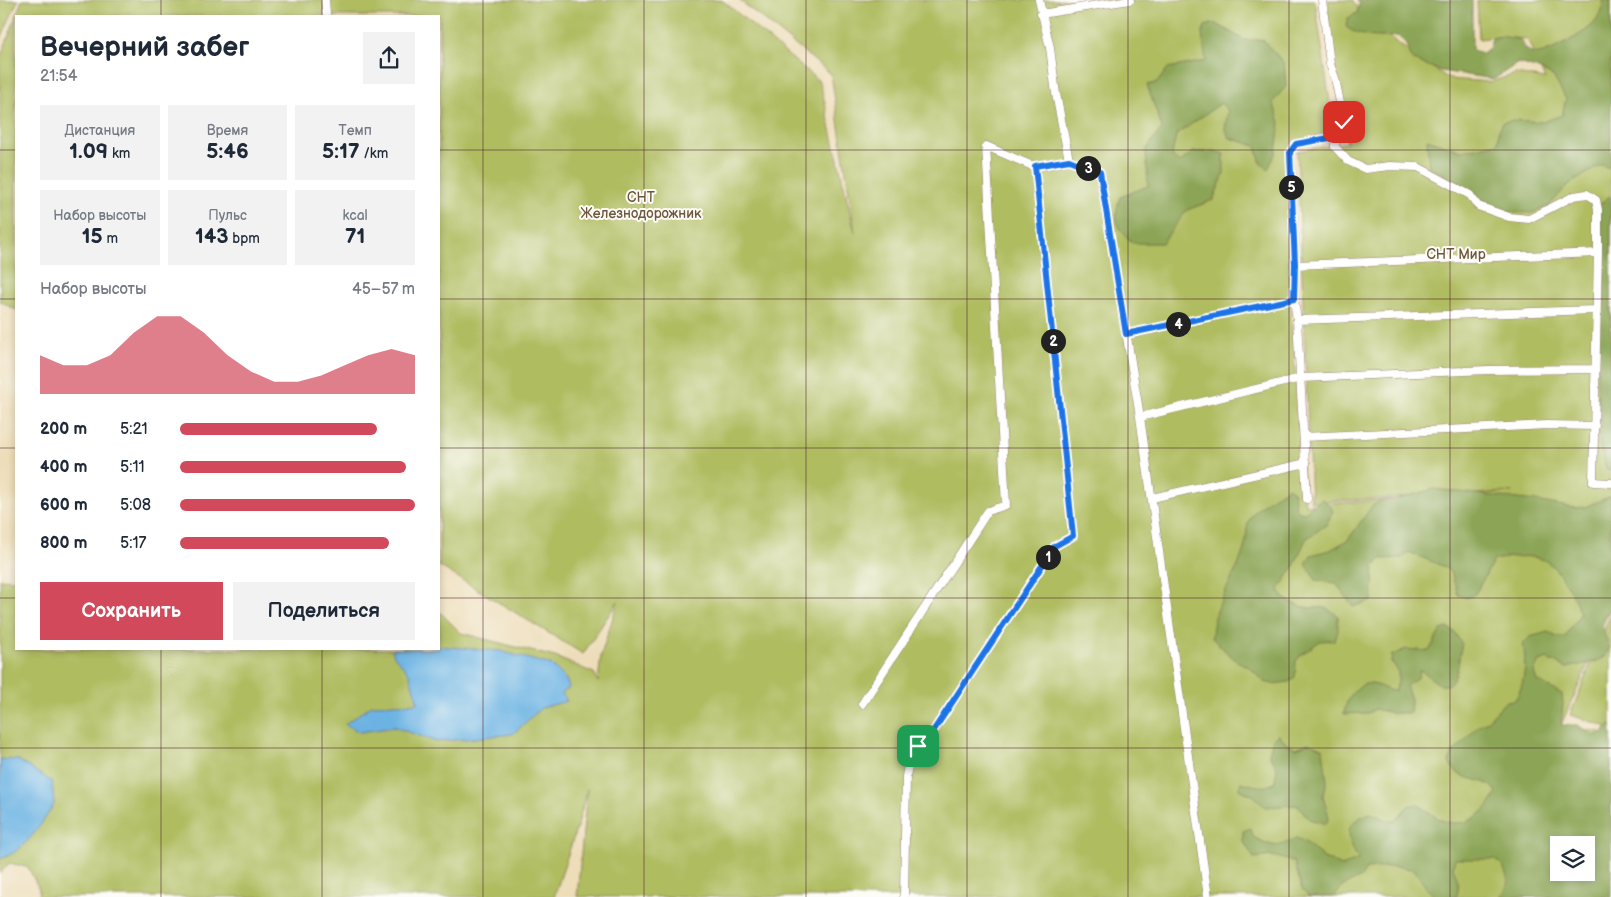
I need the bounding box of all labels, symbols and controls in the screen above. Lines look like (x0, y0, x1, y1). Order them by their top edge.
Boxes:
text: Вечерний забег (40, 31, 249, 64)
button: share (363, 32, 415, 84)
text: 21:54 (40, 67, 78, 86)
pin (1323, 101, 1365, 143)
icon: check (1330, 108, 1358, 136)
text: Дистанция (64, 122, 135, 139)
text: Время (207, 122, 248, 139)
text: Темп (339, 122, 372, 139)
text: 1.09 (69, 139, 108, 164)
text: 5:46 (206, 139, 249, 164)
text: 5:17 (322, 139, 360, 164)
text: km (108, 145, 130, 162)
text: /km (360, 145, 388, 162)
pin: 3 (1076, 156, 1100, 180)
text: 3 (1084, 160, 1093, 177)
pin: 5 (1278, 174, 1304, 200)
text: 5 (1287, 179, 1296, 196)
park label: СНТ Железнодорожник (580, 189, 702, 222)
text: Набор высоты (53, 207, 146, 224)
text: Пульс (208, 207, 247, 224)
text: kcal (343, 207, 368, 224)
text: 15 (82, 224, 103, 249)
text: 143 (195, 224, 229, 249)
text: 71 (345, 224, 365, 249)
text: m (103, 230, 118, 247)
text: bpm (229, 230, 260, 247)
park label: СНТ Мир (1426, 246, 1486, 263)
text: Набор высоты (40, 280, 147, 299)
text: 45–57 m (352, 280, 415, 299)
pin: 4 (1166, 312, 1190, 336)
text: 4 (1174, 316, 1183, 333)
pin: 2 (1040, 328, 1066, 354)
text: 2 (1049, 333, 1058, 350)
text: 200 m (40, 420, 87, 439)
text: 5:21 (120, 420, 148, 439)
text: 400 m (40, 458, 87, 477)
text: 5:11 (120, 458, 145, 477)
text: 600 m (40, 496, 88, 515)
text: 5:08 (120, 496, 151, 515)
text: 800 m (40, 534, 88, 553)
text: 5:17 (120, 534, 146, 553)
pin: 1 (1036, 544, 1060, 570)
text: 1 (1046, 549, 1051, 566)
button: Сохранить (40, 582, 223, 640)
button: Поделиться (233, 582, 415, 640)
pin (897, 725, 939, 767)
icon: arrive (904, 732, 932, 760)
map controls (1550, 836, 1595, 881)
button: layers (1550, 836, 1595, 881)

